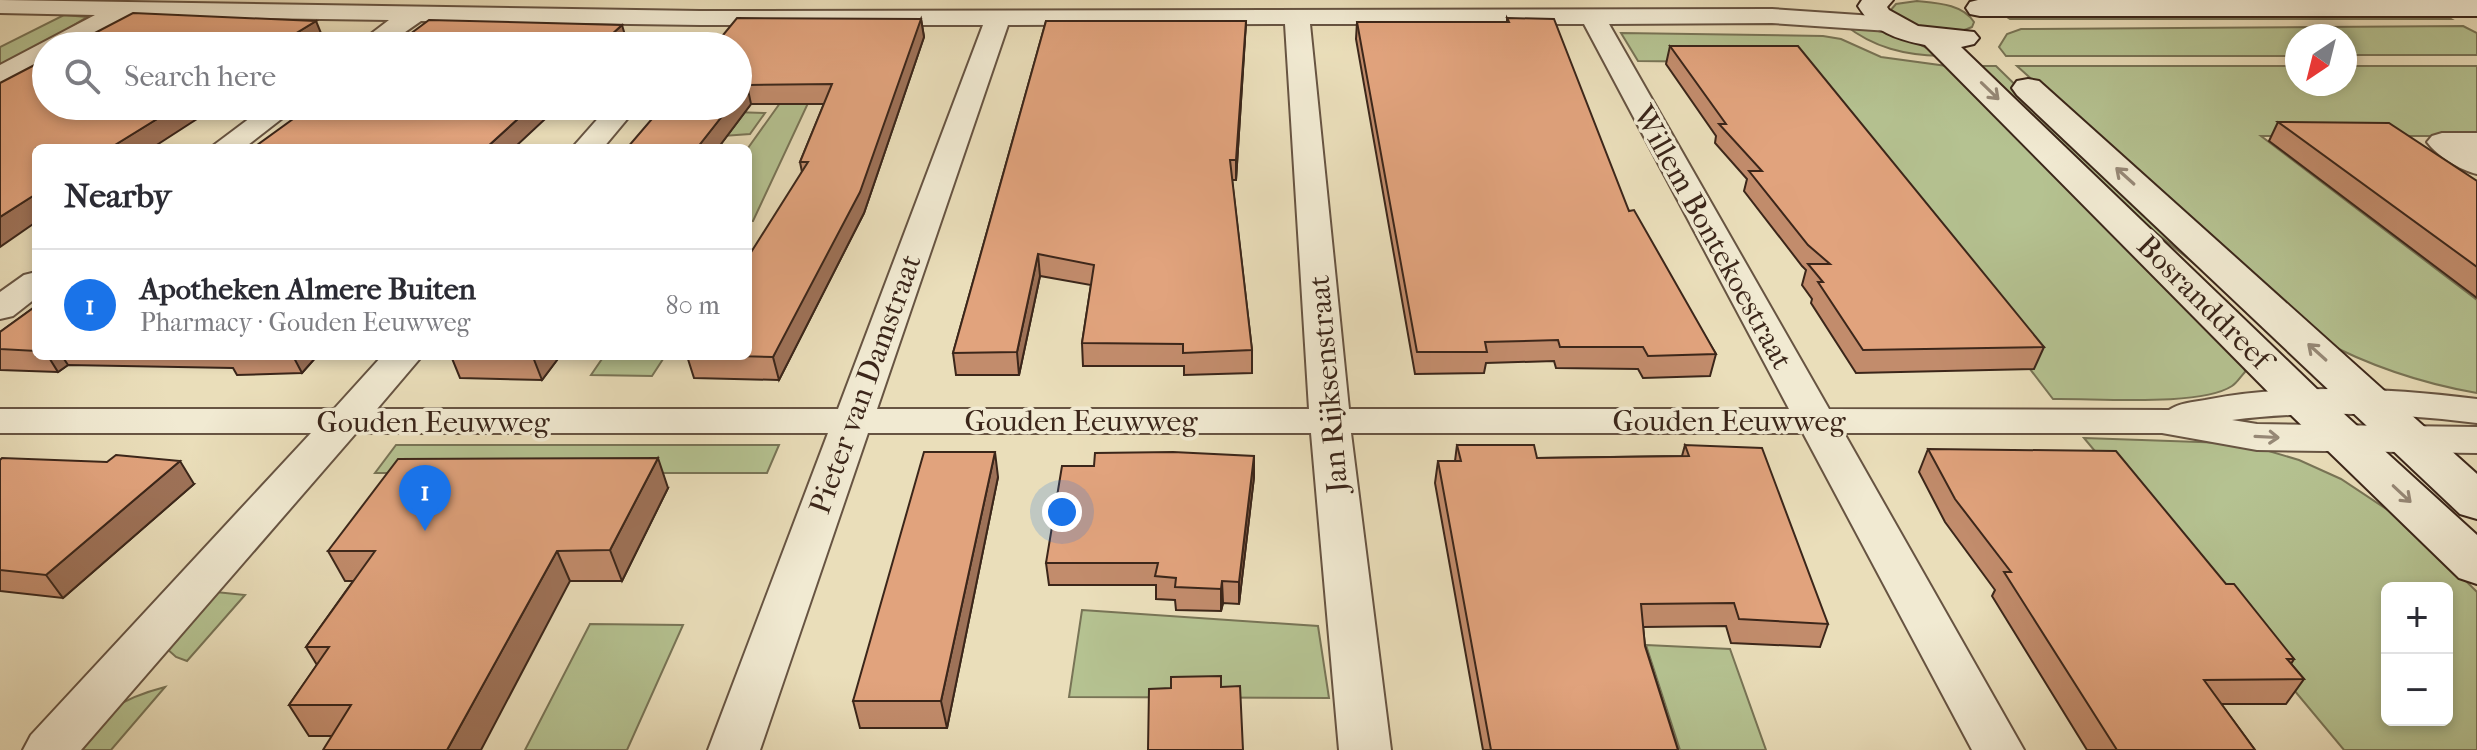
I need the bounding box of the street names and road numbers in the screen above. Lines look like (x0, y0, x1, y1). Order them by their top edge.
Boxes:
street label: Willem Bontekoestraat (1625, 98, 1800, 375)
street label: Bosranddreef (2130, 228, 2282, 381)
street label: Pieter van Damstraat (802, 249, 929, 519)
street label: Jan Rijksenstraat (1302, 274, 1356, 496)
street label: Gouden Eeuwweg (965, 404, 1198, 439)
street label: Gouden Eeuwweg (1613, 404, 1846, 439)
street label: Gouden Eeuwweg (317, 405, 550, 440)

